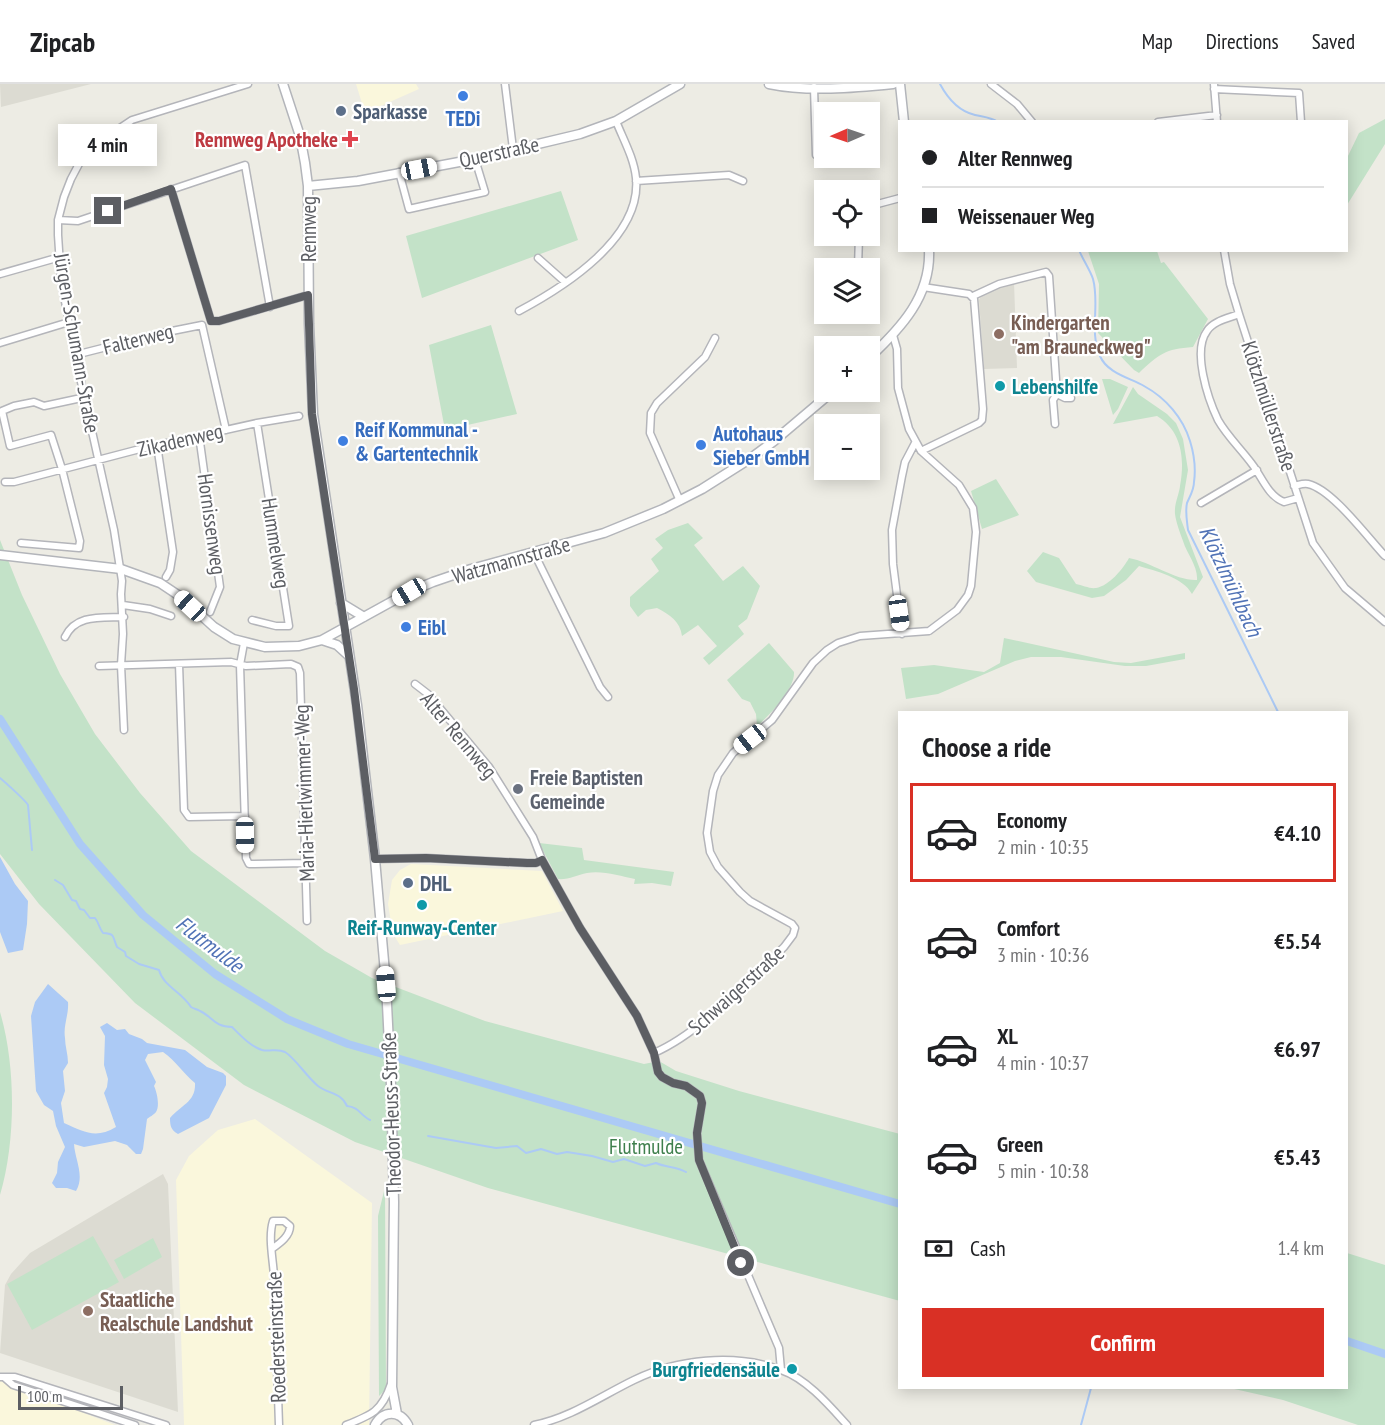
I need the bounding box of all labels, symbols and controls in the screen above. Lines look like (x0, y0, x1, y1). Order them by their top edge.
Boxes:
text: Zipcab (30, 23, 95, 60)
text: Map (1142, 28, 1173, 55)
text: Directions (1206, 28, 1279, 55)
text: Saved (1312, 28, 1355, 55)
marker: TEDi (456, 89, 470, 103)
place label: Sparkasse (353, 98, 427, 125)
north arrow (814, 102, 880, 168)
map controls (814, 102, 880, 480)
marker: Sparkasse (334, 104, 348, 118)
place label: TEDi (446, 105, 480, 132)
callout: 4 min (58, 124, 158, 166)
place label: Rennweg Apotheke (195, 126, 338, 153)
street label: Querstraße (457, 130, 541, 174)
text: 4 min (87, 132, 128, 158)
marker: Rennweg Apotheke (343, 132, 357, 146)
text: Alter Rennweg (958, 144, 1073, 172)
car (400, 157, 438, 181)
button: locate (814, 180, 880, 246)
street label: Rennweg (295, 196, 322, 262)
route end (94, 197, 121, 224)
text: Weissenauer Weg (958, 202, 1095, 230)
street label: Jürgen-Schumann-Straße (48, 250, 106, 435)
button: layers (814, 258, 880, 324)
place label: Kindergarten "am Brauneckweg" (1011, 309, 1151, 360)
street label: Falterweg (100, 317, 176, 361)
marker: Kindergarten "am Brauneckweg" (992, 327, 1006, 341)
button: + (814, 336, 880, 402)
street label: Klötzlmüllerstraße (1235, 337, 1303, 475)
place label: Lebenshilfe (1012, 373, 1098, 400)
marker: Lebenshilfe (993, 379, 1007, 393)
button: − (814, 414, 880, 480)
place label: Reif Kommunal - & Gartentechnik (355, 416, 479, 467)
street label: Zikadenweg (135, 417, 225, 463)
place label: Autohaus Sieber GmbH (712, 420, 809, 471)
marker: Reif Kommunal - & Gartentechnik (336, 434, 350, 448)
marker: Autohaus Sieber GmbH (694, 438, 708, 452)
street label: Hornissenweg (192, 472, 232, 576)
street label: Hummelweg (256, 496, 296, 590)
water label: Klötzlmühlbach (1193, 521, 1269, 642)
street label: Watzmannstraße (449, 530, 573, 590)
car (389, 575, 429, 609)
car (171, 587, 209, 625)
car (888, 594, 910, 632)
place label: Eibl (418, 614, 447, 641)
marker: Eibl (399, 620, 413, 634)
street label: Alter Rennweg (415, 686, 503, 784)
street label: Maria-Hierlwimmer-Weg (287, 704, 321, 882)
car (730, 721, 770, 757)
text: Choose a ride (922, 730, 1051, 764)
place label: Freie Baptisten Gemeinde (530, 764, 643, 815)
marker: Freie Baptisten Gemeinde (511, 782, 525, 796)
icon: car (925, 806, 979, 860)
text: Economy (997, 806, 1067, 834)
car (236, 817, 254, 853)
text: €4.10 (1274, 819, 1321, 847)
text: 2 min · 10:35 (997, 834, 1089, 860)
place label: DHL (420, 870, 451, 897)
marker: DHL (401, 876, 415, 890)
marker: Reif-Runway-Center (415, 898, 429, 912)
water label: Flutmulde (171, 910, 251, 980)
place label: Reif-Runway-Center (347, 914, 497, 941)
icon: car (925, 914, 979, 968)
text: Comfort (997, 914, 1060, 942)
text: €5.54 (1274, 927, 1321, 955)
street label: Schwaigerstraße (682, 940, 790, 1040)
text: 3 min · 10:36 (997, 942, 1089, 968)
car (375, 965, 397, 1003)
icon: car (925, 1022, 979, 1076)
text: XL (997, 1022, 1018, 1050)
street label: Theodor-Heuss-Straße (375, 1032, 407, 1196)
text: €6.97 (1274, 1035, 1321, 1063)
text: 4 min · 10:37 (997, 1050, 1089, 1076)
icon: car (925, 1130, 979, 1184)
text: Green (997, 1130, 1043, 1158)
park label: Flutmulde (609, 1133, 683, 1160)
text: €5.43 (1274, 1143, 1321, 1171)
text: 5 min · 10:38 (997, 1158, 1089, 1184)
icon: cash (922, 1232, 955, 1265)
text: Cash (970, 1234, 1006, 1262)
text: 1.4 km (1277, 1235, 1324, 1261)
route start (727, 1249, 754, 1276)
street label: Roedersteinstraße (260, 1271, 292, 1403)
place label: Staatliche Realschule Landshut (100, 1286, 253, 1337)
marker: Staatliche Realschule Landshut (81, 1304, 95, 1318)
button: Confirm (922, 1308, 1324, 1377)
place label: Burgfriedensäule (652, 1356, 780, 1383)
marker: Burgfriedensäule (785, 1362, 799, 1376)
scale bar (18, 1383, 123, 1410)
text: 100 m (27, 1386, 62, 1406)

